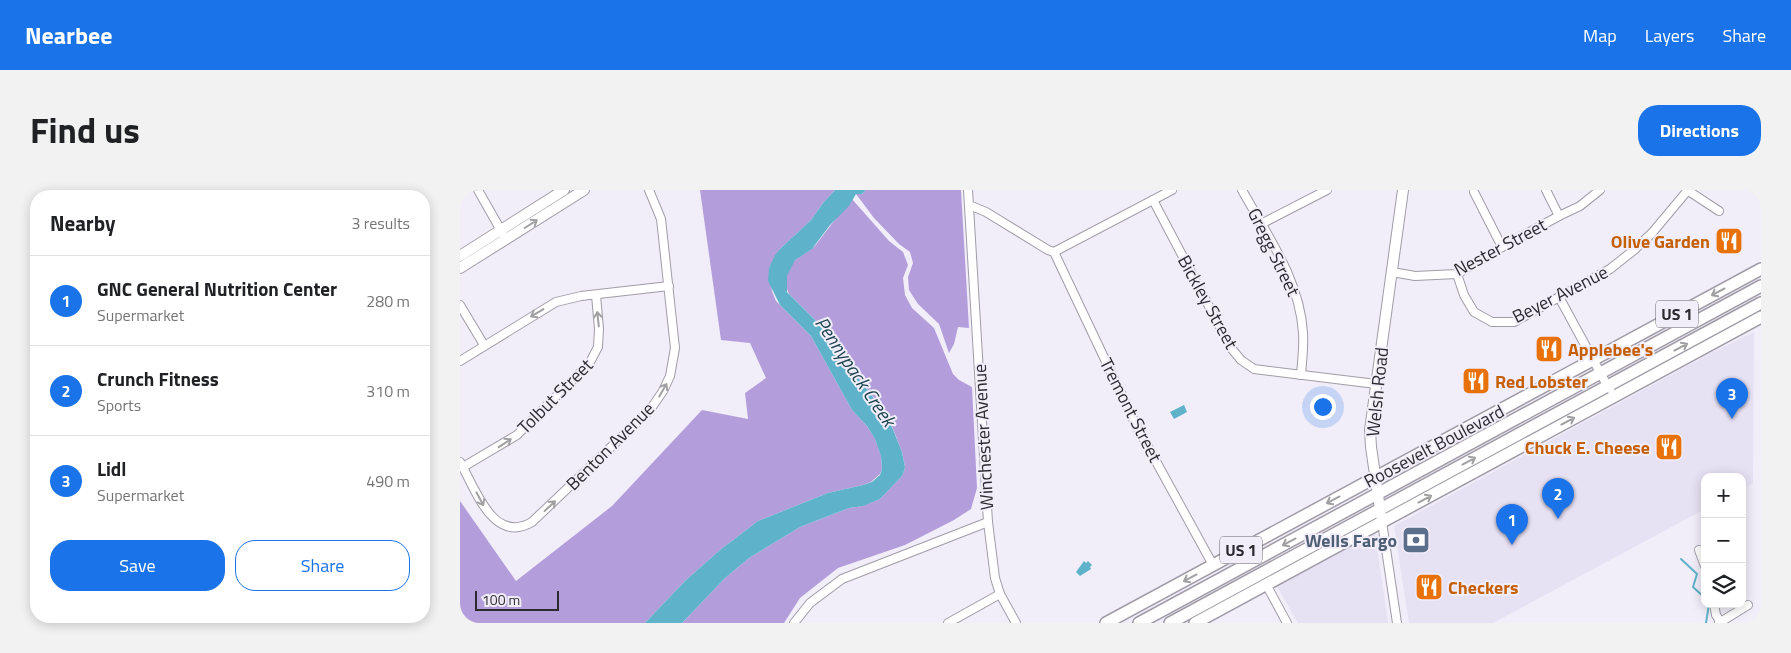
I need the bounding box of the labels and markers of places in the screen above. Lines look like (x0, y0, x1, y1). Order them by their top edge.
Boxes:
restaurant icon: Olive Garden (1714, 226, 1744, 256)
place label: Olive Garden (1611, 228, 1710, 255)
restaurant icon: Applebee's (1534, 334, 1564, 364)
place label: Applebee's (1568, 336, 1653, 363)
restaurant icon: Red Lobster (1461, 366, 1491, 396)
place label: Red Lobster (1495, 368, 1588, 395)
pin: 3 (1716, 378, 1748, 419)
restaurant icon: Chuck E. Cheese (1654, 432, 1684, 462)
place label: Chuck E. Cheese (1525, 434, 1650, 461)
pin: 2 (1542, 478, 1574, 519)
pin: 1 (1496, 504, 1528, 545)
bank icon: Wells Fargo (1401, 525, 1431, 555)
place label: Wells Fargo (1305, 527, 1397, 554)
restaurant icon: Checkers (1414, 572, 1444, 602)
place label: Checkers (1448, 574, 1518, 601)

